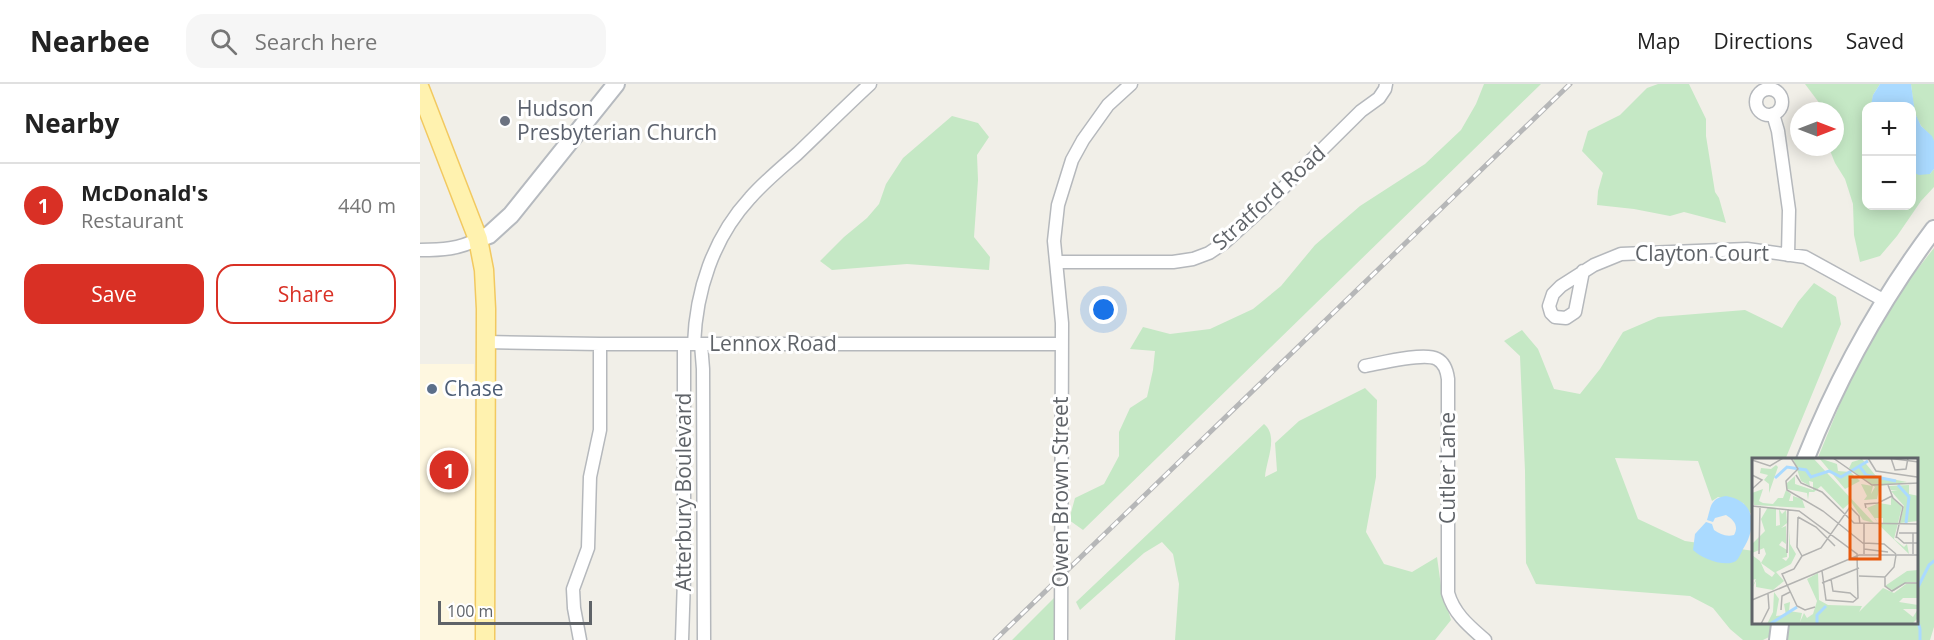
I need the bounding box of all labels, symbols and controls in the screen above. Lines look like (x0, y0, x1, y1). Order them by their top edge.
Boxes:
search box (186, 14, 606, 68)
text: Nearbee (30, 22, 150, 60)
icon: search (207, 25, 240, 58)
text: Search here (255, 26, 377, 56)
text: Map (1637, 27, 1680, 55)
text: Directions (1713, 27, 1813, 55)
text: Saved (1846, 27, 1904, 55)
place label: Hudson Presbyterian Church (517, 94, 717, 146)
north arrow (1790, 102, 1844, 156)
map controls (1862, 102, 1916, 210)
button: + (1862, 102, 1916, 156)
text: Nearby (24, 105, 119, 141)
marker: Hudson Presbyterian Church (498, 114, 512, 128)
street label: Stratford Road (1206, 139, 1331, 256)
button: − (1862, 156, 1916, 210)
text: McDonald's (81, 177, 208, 207)
text: 1 (38, 192, 49, 219)
text: 440 m (338, 192, 396, 219)
text: Restaurant (81, 207, 183, 234)
street label: Clayton Court (1635, 239, 1769, 267)
button: Save (24, 264, 204, 324)
button: Share (216, 264, 396, 324)
your location (1089, 295, 1118, 324)
street label: Lennox Road (709, 329, 837, 357)
place label: Chase (444, 374, 504, 402)
marker: Chase (425, 382, 439, 396)
street label: Atterbury Boulevard (669, 393, 697, 591)
street label: Owen Brown Street (1046, 397, 1074, 587)
street label: Cutler Lane (1433, 412, 1461, 524)
pin: 1 (429, 448, 468, 492)
inset map (1752, 458, 1919, 625)
scale bar (438, 598, 592, 626)
text: 100 m (447, 600, 493, 622)

